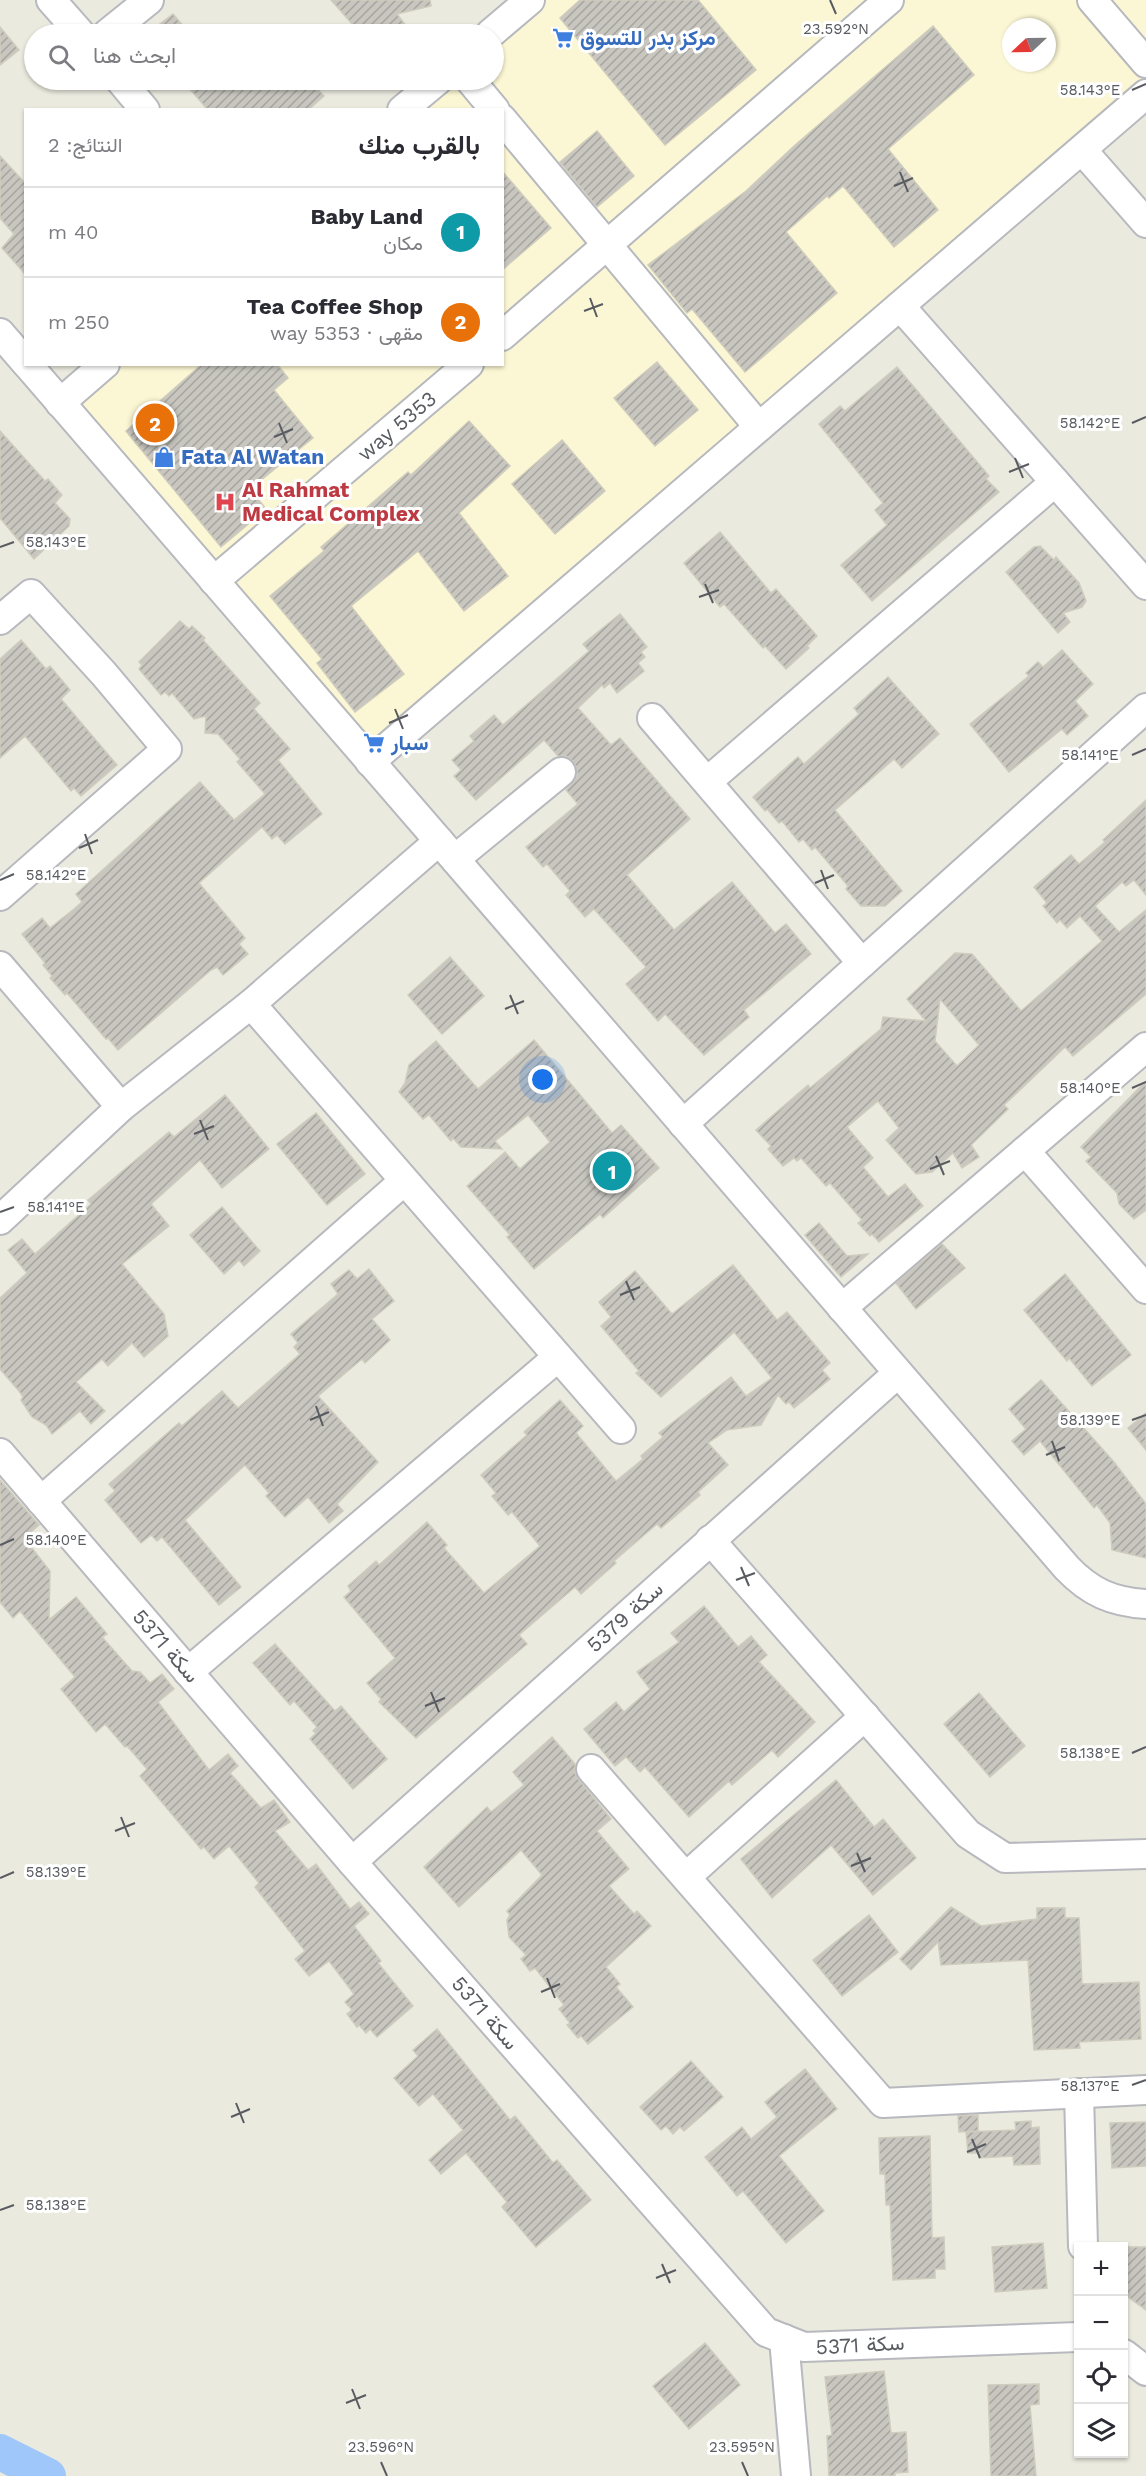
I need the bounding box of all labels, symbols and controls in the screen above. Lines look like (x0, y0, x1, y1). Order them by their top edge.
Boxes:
north arrow (1002, 18, 1056, 72)
text: 23.592°N (803, 20, 869, 38)
search box (24, 24, 504, 90)
place label: مركز بدر للتسوق (580, 25, 716, 51)
supermarket icon: مركز بدر للتسوق (551, 26, 575, 50)
icon: search (45, 41, 78, 74)
text: ابحث هنا (93, 43, 176, 68)
text: 58.143°E (1060, 81, 1120, 99)
text: بالقرب منك (358, 130, 480, 160)
text: النتائج: 2 (48, 133, 122, 157)
text: Baby Land (310, 204, 423, 229)
text: 40 m (48, 220, 99, 244)
text: 1 (456, 220, 465, 244)
text: مكان (383, 231, 423, 255)
text: Tea Coffee Shop (247, 294, 423, 319)
text: 250 m (48, 310, 110, 334)
text: 2 (455, 310, 466, 334)
text: مقهى · way 5353 (270, 321, 423, 345)
street label: way 5353 (352, 386, 441, 466)
pin: 2 (136, 400, 174, 446)
text: 58.142°E (1060, 414, 1120, 432)
place label: Fata Al Watan (181, 444, 324, 469)
shop icon: Fata Al Watan (152, 445, 176, 469)
place label: Al Rahmat Medical Complex (242, 477, 420, 526)
hospital icon: Al Rahmat Medical Complex (213, 490, 237, 514)
text: 58.143°E (26, 533, 86, 551)
place label: سبار (390, 730, 428, 756)
supermarket icon: سبار (362, 731, 386, 755)
text: 58.141°E (1061, 746, 1119, 764)
text: 58.142°E (26, 866, 86, 884)
your location (528, 1065, 557, 1094)
text: 58.140°E (1059, 1079, 1121, 1097)
pin: 1 (592, 1148, 632, 1194)
text: 58.141°E (27, 1198, 85, 1216)
text: 58.139°E (1060, 1411, 1120, 1429)
text: 58.140°E (25, 1531, 87, 1549)
street label: سكة 5379 (581, 1576, 668, 1657)
street label: سكة 5371 (128, 1604, 205, 1687)
text: 58.138°E (1060, 1744, 1120, 1762)
text: 58.139°E (26, 1863, 86, 1881)
street label: سكة 5371 (447, 1971, 524, 2054)
text: 58.137°E (1060, 2077, 1120, 2095)
text: 58.138°E (26, 2196, 86, 2214)
map controls (1074, 2242, 1128, 2458)
button: + (1074, 2242, 1128, 2296)
button: − (1074, 2296, 1128, 2350)
street label: سكة 5371 (815, 2330, 905, 2359)
button: locate (1074, 2350, 1128, 2404)
button: layers (1074, 2404, 1128, 2458)
text: 23.596°N (348, 2438, 414, 2456)
text: 23.595°N (709, 2438, 775, 2456)

